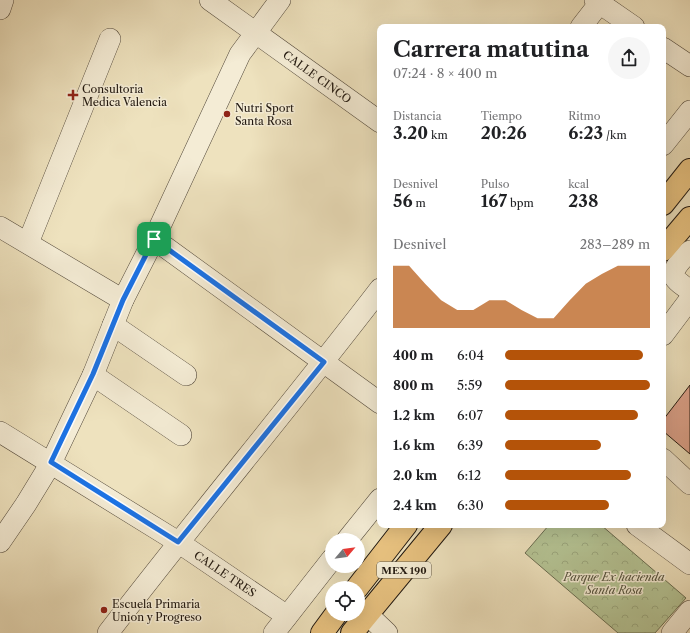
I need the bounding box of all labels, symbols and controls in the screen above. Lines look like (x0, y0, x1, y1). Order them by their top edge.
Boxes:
text: Carrera matutina (393, 36, 589, 63)
button: share (608, 37, 650, 79)
street label: CALLE CINCO (280, 48, 354, 106)
text: 07:24 · 8 × 400 m (393, 65, 497, 81)
place label: Consultoria Medica Valencia (82, 82, 167, 109)
marker: Consultoria Medica Valencia (67, 89, 79, 101)
place label: Nutri Sport Santa Rosa (235, 101, 294, 128)
marker: Nutri Sport Santa Rosa (222, 109, 232, 119)
text: Distancia (393, 109, 442, 123)
text: Tiempo (481, 109, 522, 123)
text: Ritmo (568, 109, 601, 123)
text: 3.20 (393, 123, 428, 143)
text: 20:26 (481, 123, 527, 143)
text: 6:23 (568, 123, 603, 143)
text: km (428, 128, 448, 142)
text: /km (603, 128, 627, 142)
text: Desnivel (393, 177, 438, 191)
text: Pulso (481, 177, 510, 191)
text: kcal (568, 177, 589, 191)
text: 56 (393, 191, 413, 211)
text: 167 (481, 191, 507, 211)
text: 238 (568, 191, 598, 211)
text: m (413, 196, 426, 210)
text: bpm (507, 196, 534, 210)
pin (137, 222, 171, 256)
icon: arrive (143, 228, 165, 250)
text: Desnivel (393, 236, 446, 252)
text: 283–289 m (580, 236, 650, 252)
text: 400 m (393, 347, 433, 363)
text: 6:04 (457, 347, 484, 363)
text: 800 m (393, 377, 434, 393)
text: 5:59 (457, 377, 482, 393)
text: 1.2 km (393, 407, 435, 423)
text: 6:07 (457, 407, 483, 423)
text: 1.6 km (393, 437, 435, 453)
text: 6:39 (457, 437, 483, 453)
text: 2.0 km (393, 467, 437, 483)
text: 6:12 (457, 467, 481, 483)
text: 2.4 km (393, 497, 437, 513)
text: 6:30 (457, 497, 484, 513)
north arrow (325, 533, 365, 573)
map controls (325, 533, 365, 621)
street label: CALLE TRES (191, 548, 259, 600)
road number: MEX 190 (377, 562, 431, 578)
park label: Parque Ex hacienda Santa Rosa (563, 570, 665, 597)
button: locate (325, 581, 365, 621)
place label: Escuela Primaria Union y Progreso (112, 597, 202, 624)
marker: Escuela Primaria Union y Progreso (99, 605, 109, 615)

